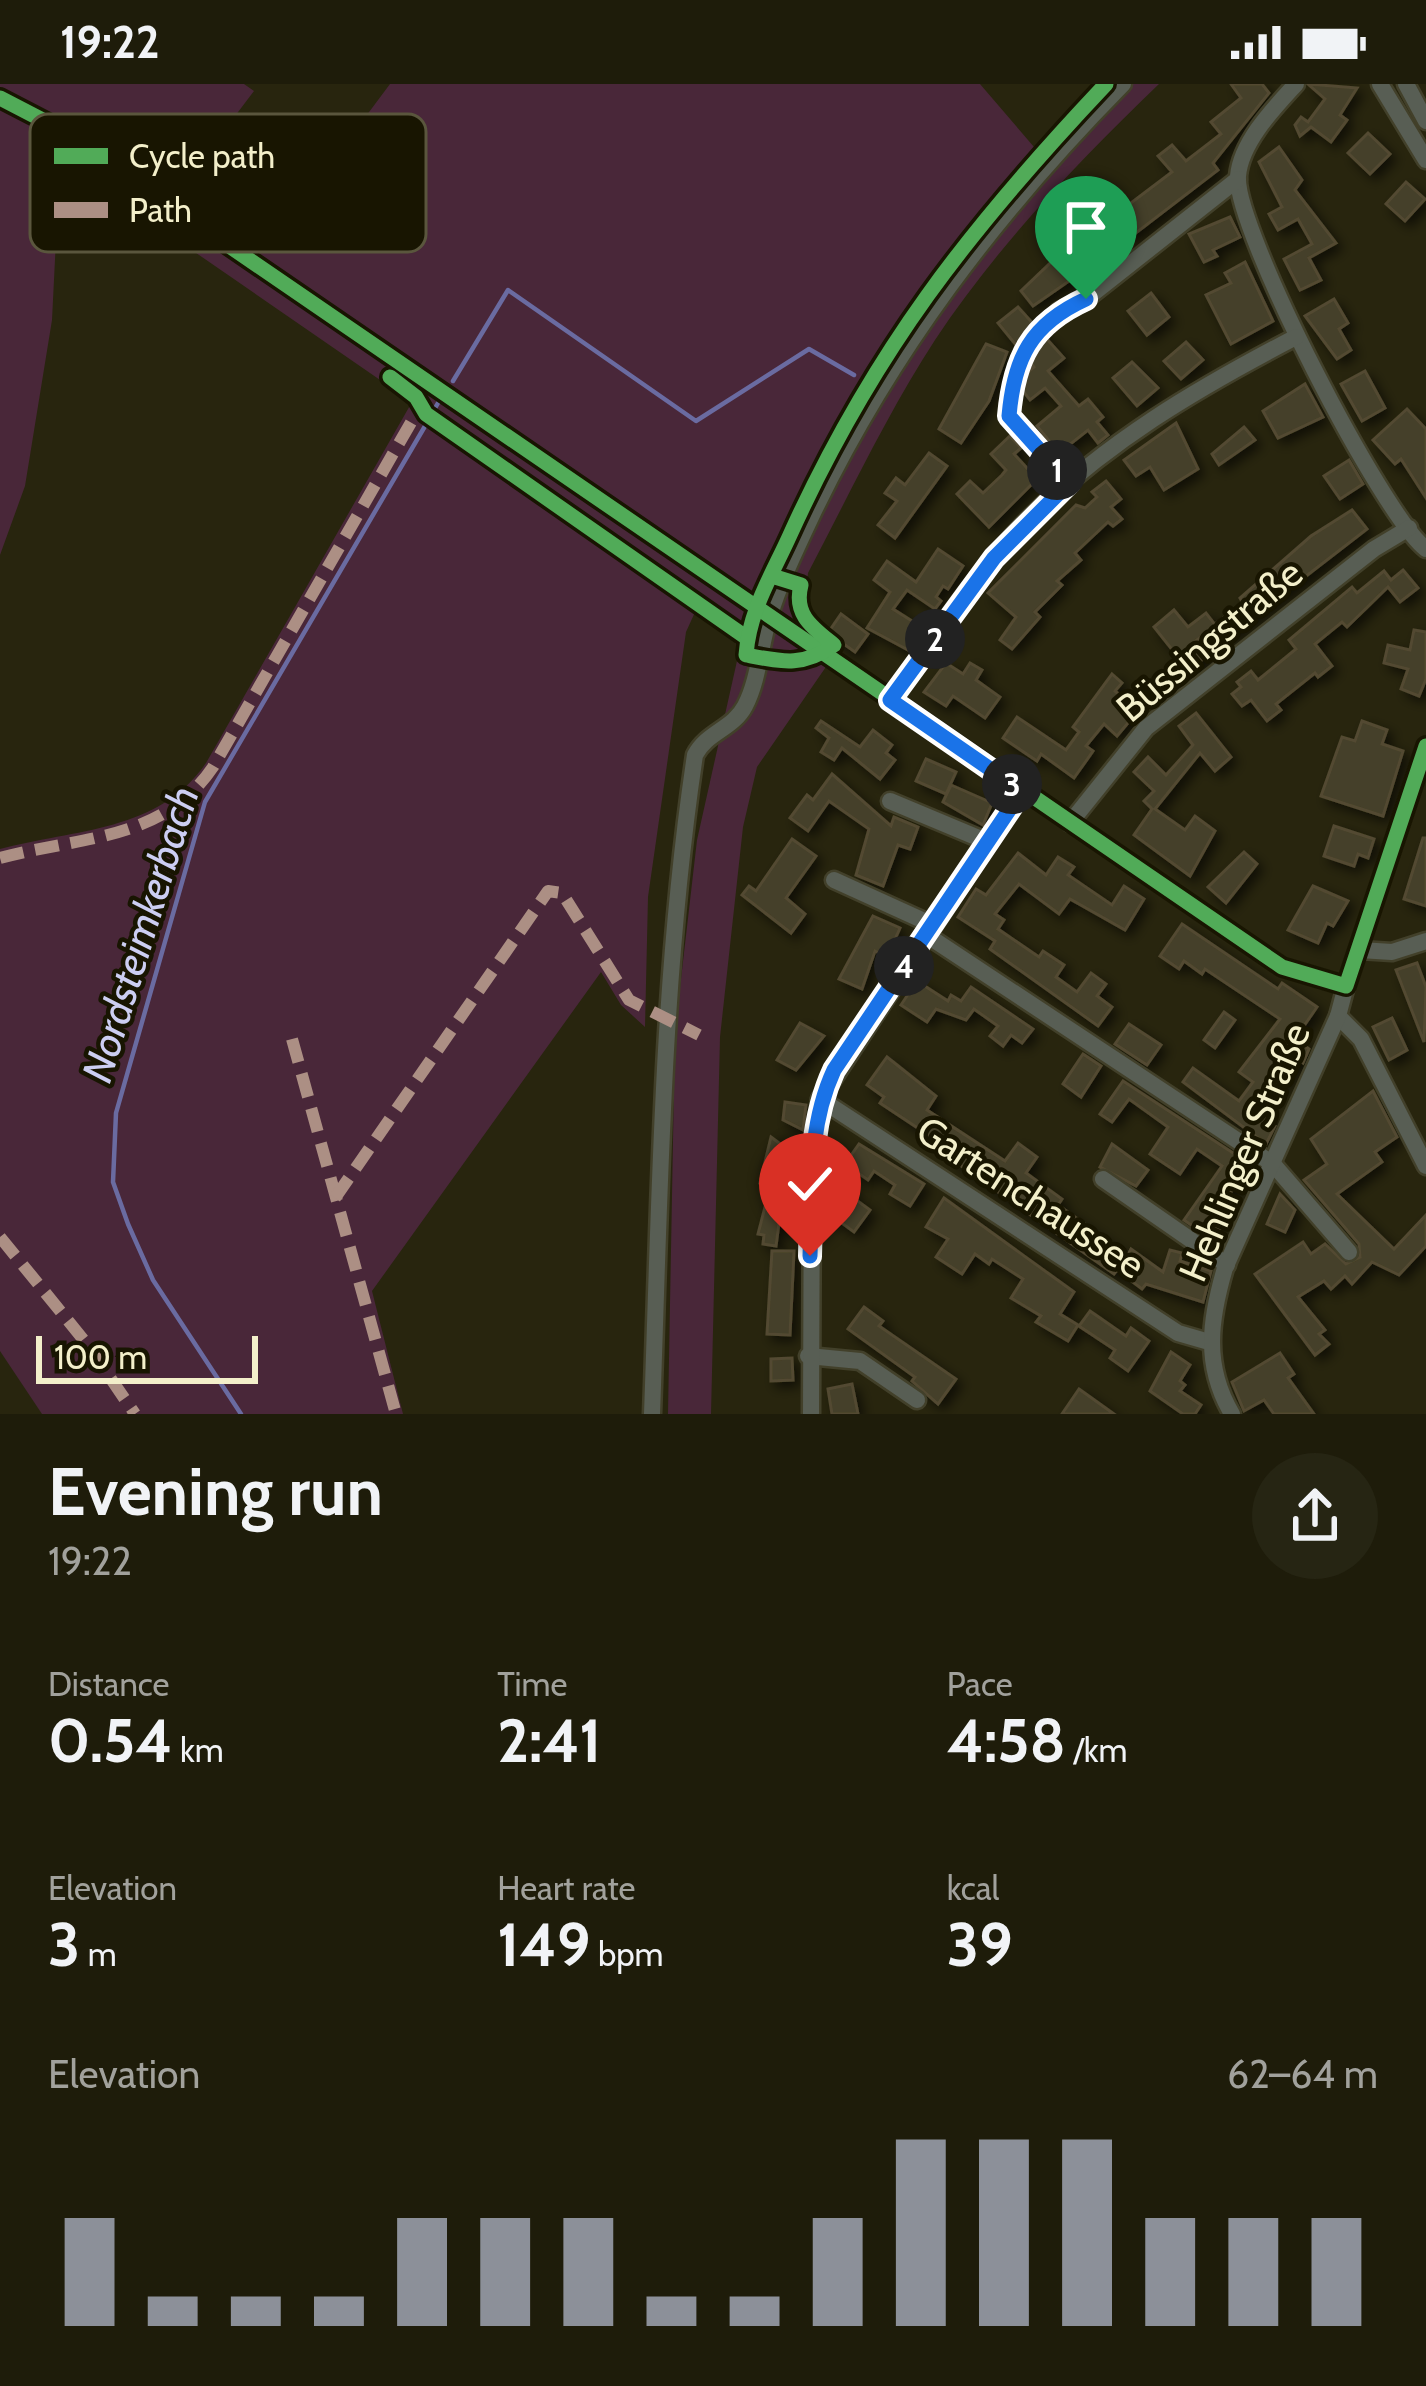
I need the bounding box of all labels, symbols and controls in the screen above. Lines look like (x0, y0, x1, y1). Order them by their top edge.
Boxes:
text: 19:22 (60, 15, 160, 69)
legend (30, 114, 426, 252)
text: Cycle path (129, 136, 275, 176)
pin (1035, 176, 1137, 299)
text: Path (129, 190, 192, 230)
icon: arrive (1053, 194, 1119, 260)
pin: 1 (1027, 440, 1087, 500)
text: 1 (1051, 450, 1063, 490)
street label: Büssingstraße (1106, 548, 1312, 732)
pin: 2 (905, 609, 965, 669)
text: 2 (926, 619, 944, 659)
pin: 3 (982, 754, 1042, 814)
text: 3 (1003, 764, 1021, 804)
water label: Nordsteimkerbach (70, 780, 210, 1088)
pin: 4 (874, 936, 934, 996)
text: 4 (894, 946, 914, 986)
street label: Hehlinger Straße (1168, 1015, 1320, 1289)
street label: Gartenchaussee (908, 1105, 1154, 1289)
pin (759, 1133, 861, 1256)
icon: check (777, 1151, 843, 1217)
scale bar (36, 1330, 258, 1383)
text: 100 m (54, 1337, 147, 1377)
text: Evening run (48, 1451, 383, 1532)
button: share (1252, 1453, 1378, 1579)
text: 19:22 (48, 1537, 132, 1585)
text: Distance (48, 1664, 169, 1704)
text: Time (497, 1664, 567, 1704)
text: Pace (947, 1664, 1013, 1704)
text: 0.54 (48, 1704, 173, 1777)
text: 2:41 (497, 1704, 601, 1777)
text: 4:58 (947, 1704, 1066, 1777)
text: km (173, 1730, 224, 1770)
text: /km (1066, 1730, 1128, 1770)
text: Elevation (48, 1868, 177, 1908)
text: Heart rate (497, 1868, 635, 1908)
text: kcal (947, 1868, 999, 1908)
text: 3 (48, 1908, 80, 1981)
text: 149 (497, 1908, 590, 1981)
text: 39 (947, 1908, 1013, 1981)
text: m (80, 1934, 117, 1974)
text: bpm (590, 1934, 664, 1974)
text: Elevation (48, 2050, 200, 2098)
text: 62–64 m (1227, 2050, 1378, 2098)

